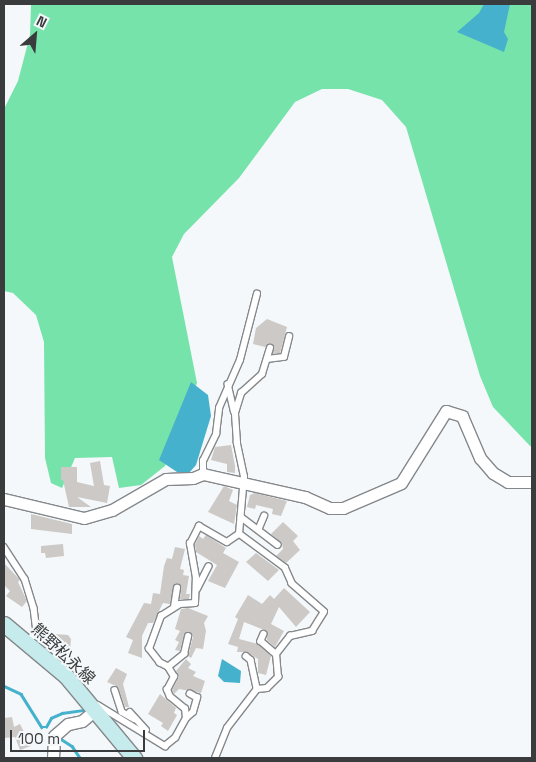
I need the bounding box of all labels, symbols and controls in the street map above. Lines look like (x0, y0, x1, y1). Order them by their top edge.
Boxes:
north arrow (10, 10, 60, 60)
text: N (34, 11, 50, 32)
street label: 熊野松永線 (27, 620, 99, 688)
scale bar (12, 720, 148, 752)
text: 100 m (18, 729, 60, 748)

